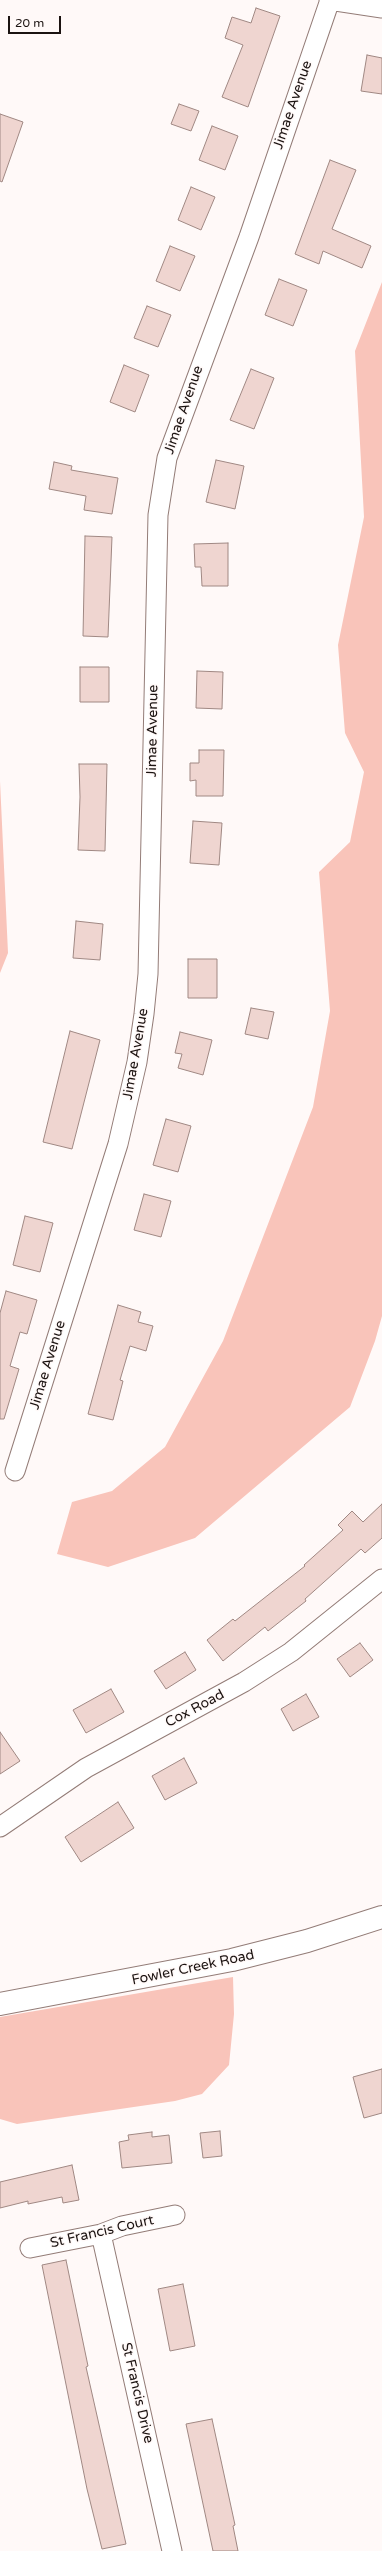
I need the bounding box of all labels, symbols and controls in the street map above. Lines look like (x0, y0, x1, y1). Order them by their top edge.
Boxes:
scale bar (10, 8, 63, 34)
text: 20 m (15, 16, 44, 30)
street label: Jimae Avenue (270, 59, 316, 151)
street label: Jimae Avenue (161, 364, 207, 456)
street label: Jimae Avenue (144, 685, 162, 777)
street label: Jimae Avenue (120, 1007, 152, 1101)
street label: Jimae Avenue (26, 1318, 70, 1412)
street label: Cox Road (163, 1687, 227, 1731)
street label: Fowler Creek Road (130, 1947, 256, 1989)
street label: St Francis Court (49, 2212, 155, 2252)
street label: St Francis Drive (117, 2341, 157, 2445)

